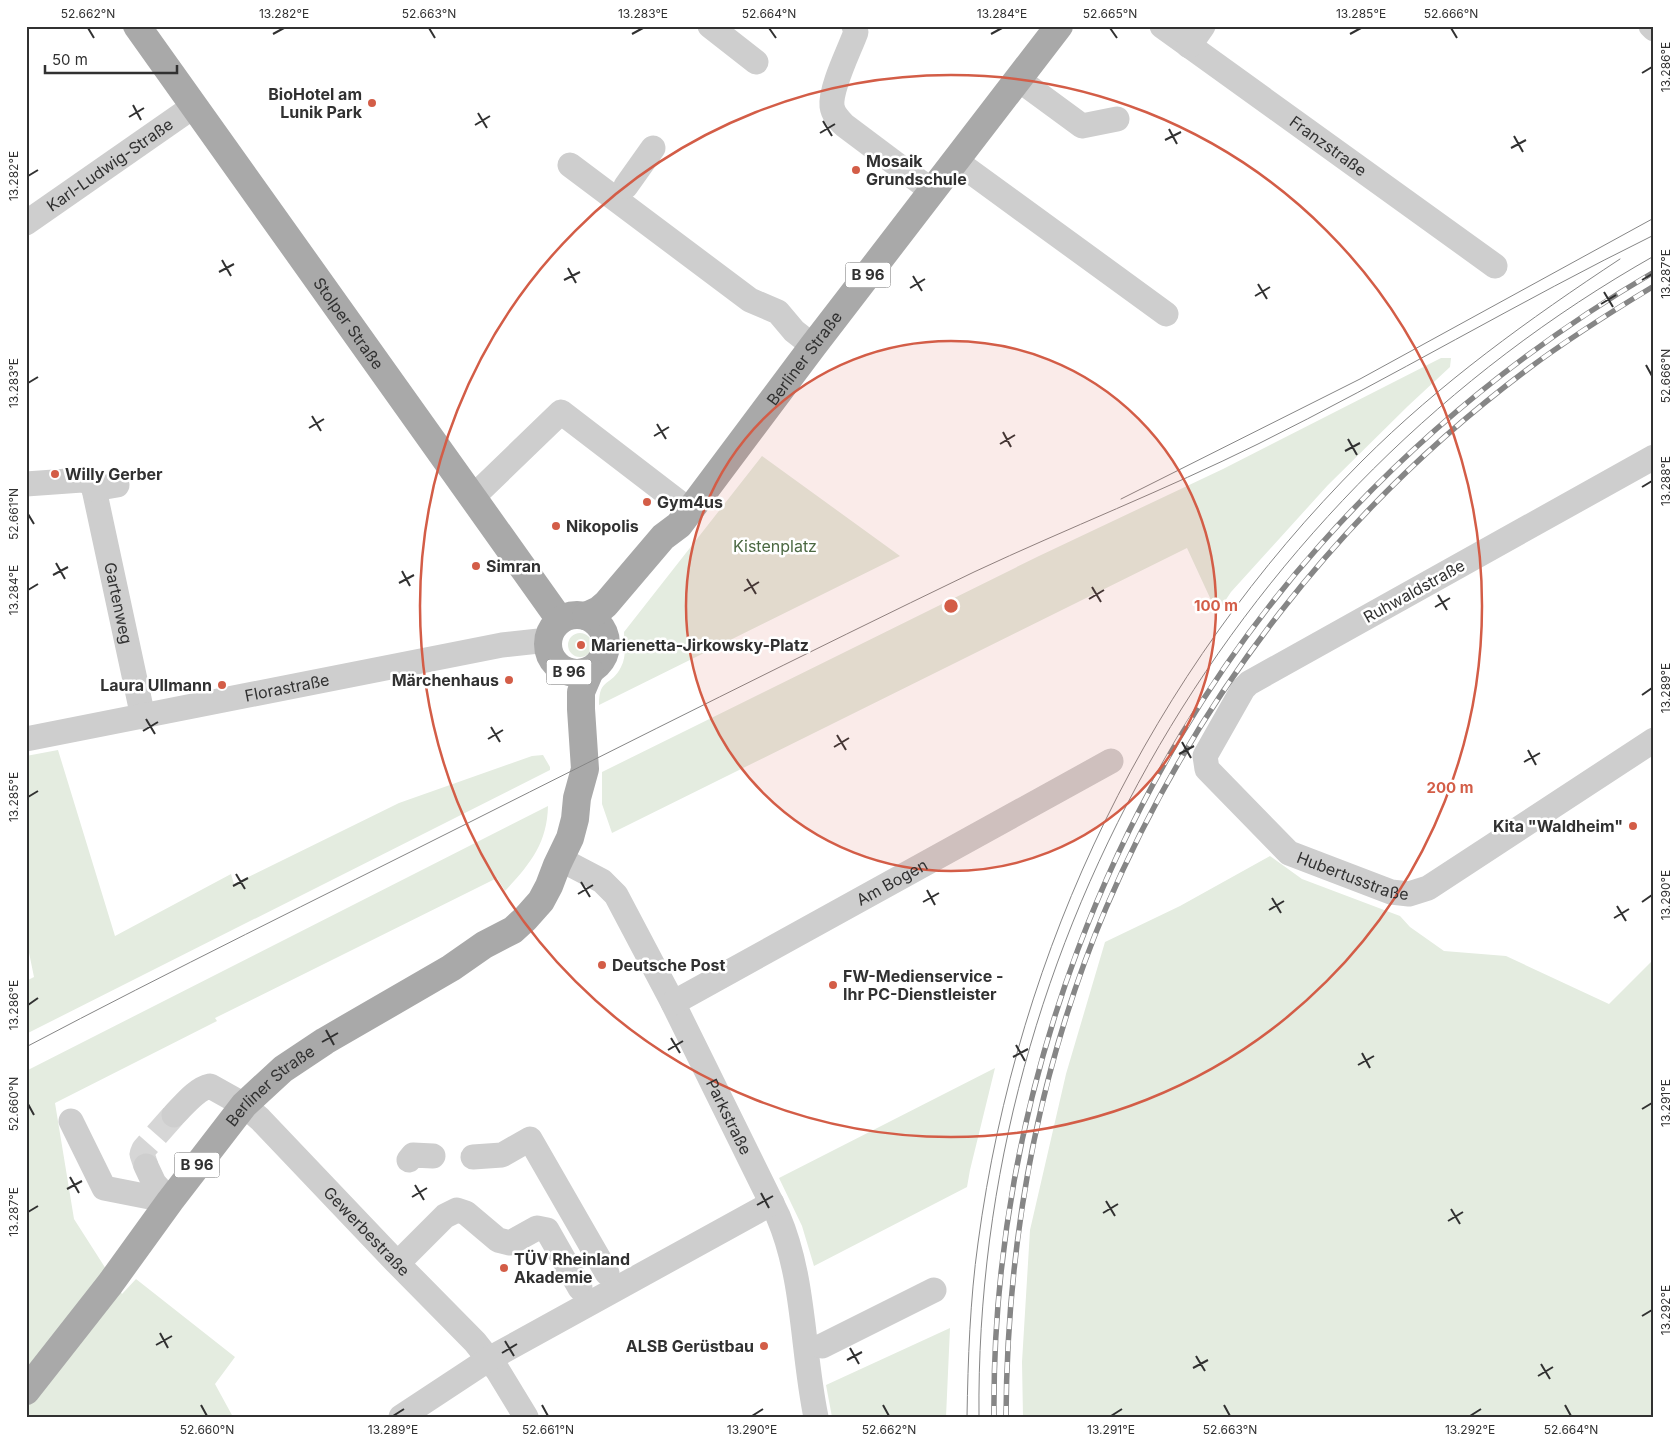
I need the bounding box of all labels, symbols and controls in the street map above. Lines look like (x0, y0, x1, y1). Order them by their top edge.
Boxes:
text: 52.662°N (61, 6, 115, 21)
text: 13.282°E (259, 6, 309, 21)
text: 52.663°N (402, 6, 456, 21)
text: 13.283°E (618, 6, 668, 21)
text: 52.664°N (742, 6, 796, 21)
text: 13.284°E (977, 6, 1027, 21)
text: 52.665°N (1083, 6, 1137, 21)
text: 13.285°E (1336, 6, 1386, 21)
text: 52.666°N (1424, 6, 1478, 21)
scale bar (45, 42, 178, 74)
text: 13.286°E (1658, 42, 1673, 92)
text: 50 m (52, 50, 88, 69)
place label: BioHotel am Lunik Park (268, 84, 363, 122)
marker: BioHotel am Lunik Park (366, 97, 378, 109)
street label: Franzstraße (1286, 111, 1371, 180)
street label: Karl-Ludwig-Straße (43, 114, 177, 216)
text: 13.282°E (6, 151, 21, 201)
place label: Mosaik Grundschule (866, 151, 967, 189)
marker: Mosaik Grundschule (850, 164, 862, 176)
text: 13.287°E (1658, 249, 1673, 299)
road number: B 96 (846, 262, 890, 288)
street label: Stolper Straße (309, 273, 388, 373)
street label: Berliner Straße (762, 307, 846, 409)
text: 52.666°N (1658, 349, 1673, 403)
text: 13.283°E (6, 358, 21, 408)
text: 13.288°E (1658, 456, 1673, 506)
place label: Willy Gerber (65, 464, 163, 484)
marker: Willy Gerber (49, 468, 61, 480)
text: 52.661°N (6, 488, 21, 540)
place label: Gym4us (657, 492, 723, 512)
marker: Gym4us (641, 496, 653, 508)
place label: Nikopolis (566, 516, 639, 536)
marker: Nikopolis (550, 520, 562, 532)
park label: Kistenplatz (733, 536, 817, 556)
street label: Ruhwaldstraße (1360, 555, 1468, 627)
place label: Simran (486, 556, 541, 576)
street label: Gartenweg (100, 560, 137, 646)
marker: Simran (470, 560, 482, 572)
text: 13.284°E (6, 565, 21, 615)
text: 100 m (1194, 596, 1238, 615)
centre of rings (942, 597, 960, 615)
place label: Marienetta-Jirkowsky-Platz (591, 635, 809, 655)
marker: Marienetta-Jirkowsky-Platz (575, 639, 587, 651)
road number: B 96 (546, 660, 592, 684)
text: 13.289°E (1658, 663, 1673, 713)
street label: Florastraße (243, 669, 331, 706)
place label: Märchenhaus (392, 670, 499, 690)
marker: Märchenhaus (503, 674, 515, 686)
place label: Laura Ullmann (100, 675, 212, 695)
marker: Laura Ullmann (216, 679, 228, 691)
text: 13.285°E (6, 772, 21, 822)
text: 200 m (1427, 778, 1473, 797)
place label: Kita "Waldheim" (1493, 816, 1623, 836)
marker: Kita "Waldheim" (1627, 820, 1639, 832)
street label: Hubertusstraße (1294, 847, 1410, 904)
street label: Am Bogen (853, 854, 931, 910)
text: 13.290°E (1658, 870, 1673, 920)
place label: Deutsche Post (612, 955, 725, 975)
marker: Deutsche Post (596, 959, 608, 971)
place label: FW-Medienservice - Ihr PC-Dienstleister (843, 966, 1004, 1004)
marker: FW-Medienservice - Ihr PC-Dienstleister (827, 979, 839, 991)
text: 13.286°E (6, 980, 21, 1030)
street label: Berliner Straße (221, 1041, 318, 1130)
street label: Parkstraße (702, 1075, 756, 1158)
text: 52.660°N (6, 1077, 21, 1131)
text: 13.291°E (1658, 1079, 1673, 1127)
road number: B 96 (174, 1152, 220, 1178)
street label: Gewerbestraße (319, 1182, 414, 1280)
text: 13.287°E (6, 1187, 21, 1237)
place label: TÜV Rheinland Akademie (514, 1249, 630, 1287)
marker: TÜV Rheinland Akademie (498, 1262, 510, 1274)
text: 13.292°E (1658, 1285, 1673, 1335)
place label: ALSB Gerüstbau (626, 1336, 754, 1356)
marker: ALSB Gerüstbau (758, 1340, 770, 1352)
text: 52.660°N (180, 1422, 234, 1437)
text: 13.289°E (368, 1422, 418, 1437)
text: 52.661°N (522, 1422, 574, 1437)
text: 13.290°E (727, 1422, 777, 1437)
text: 52.662°N (862, 1422, 916, 1437)
text: 13.291°E (1087, 1422, 1135, 1437)
text: 52.663°N (1203, 1422, 1257, 1437)
text: 13.292°E (1445, 1422, 1495, 1437)
text: 52.664°N (1544, 1422, 1598, 1437)

